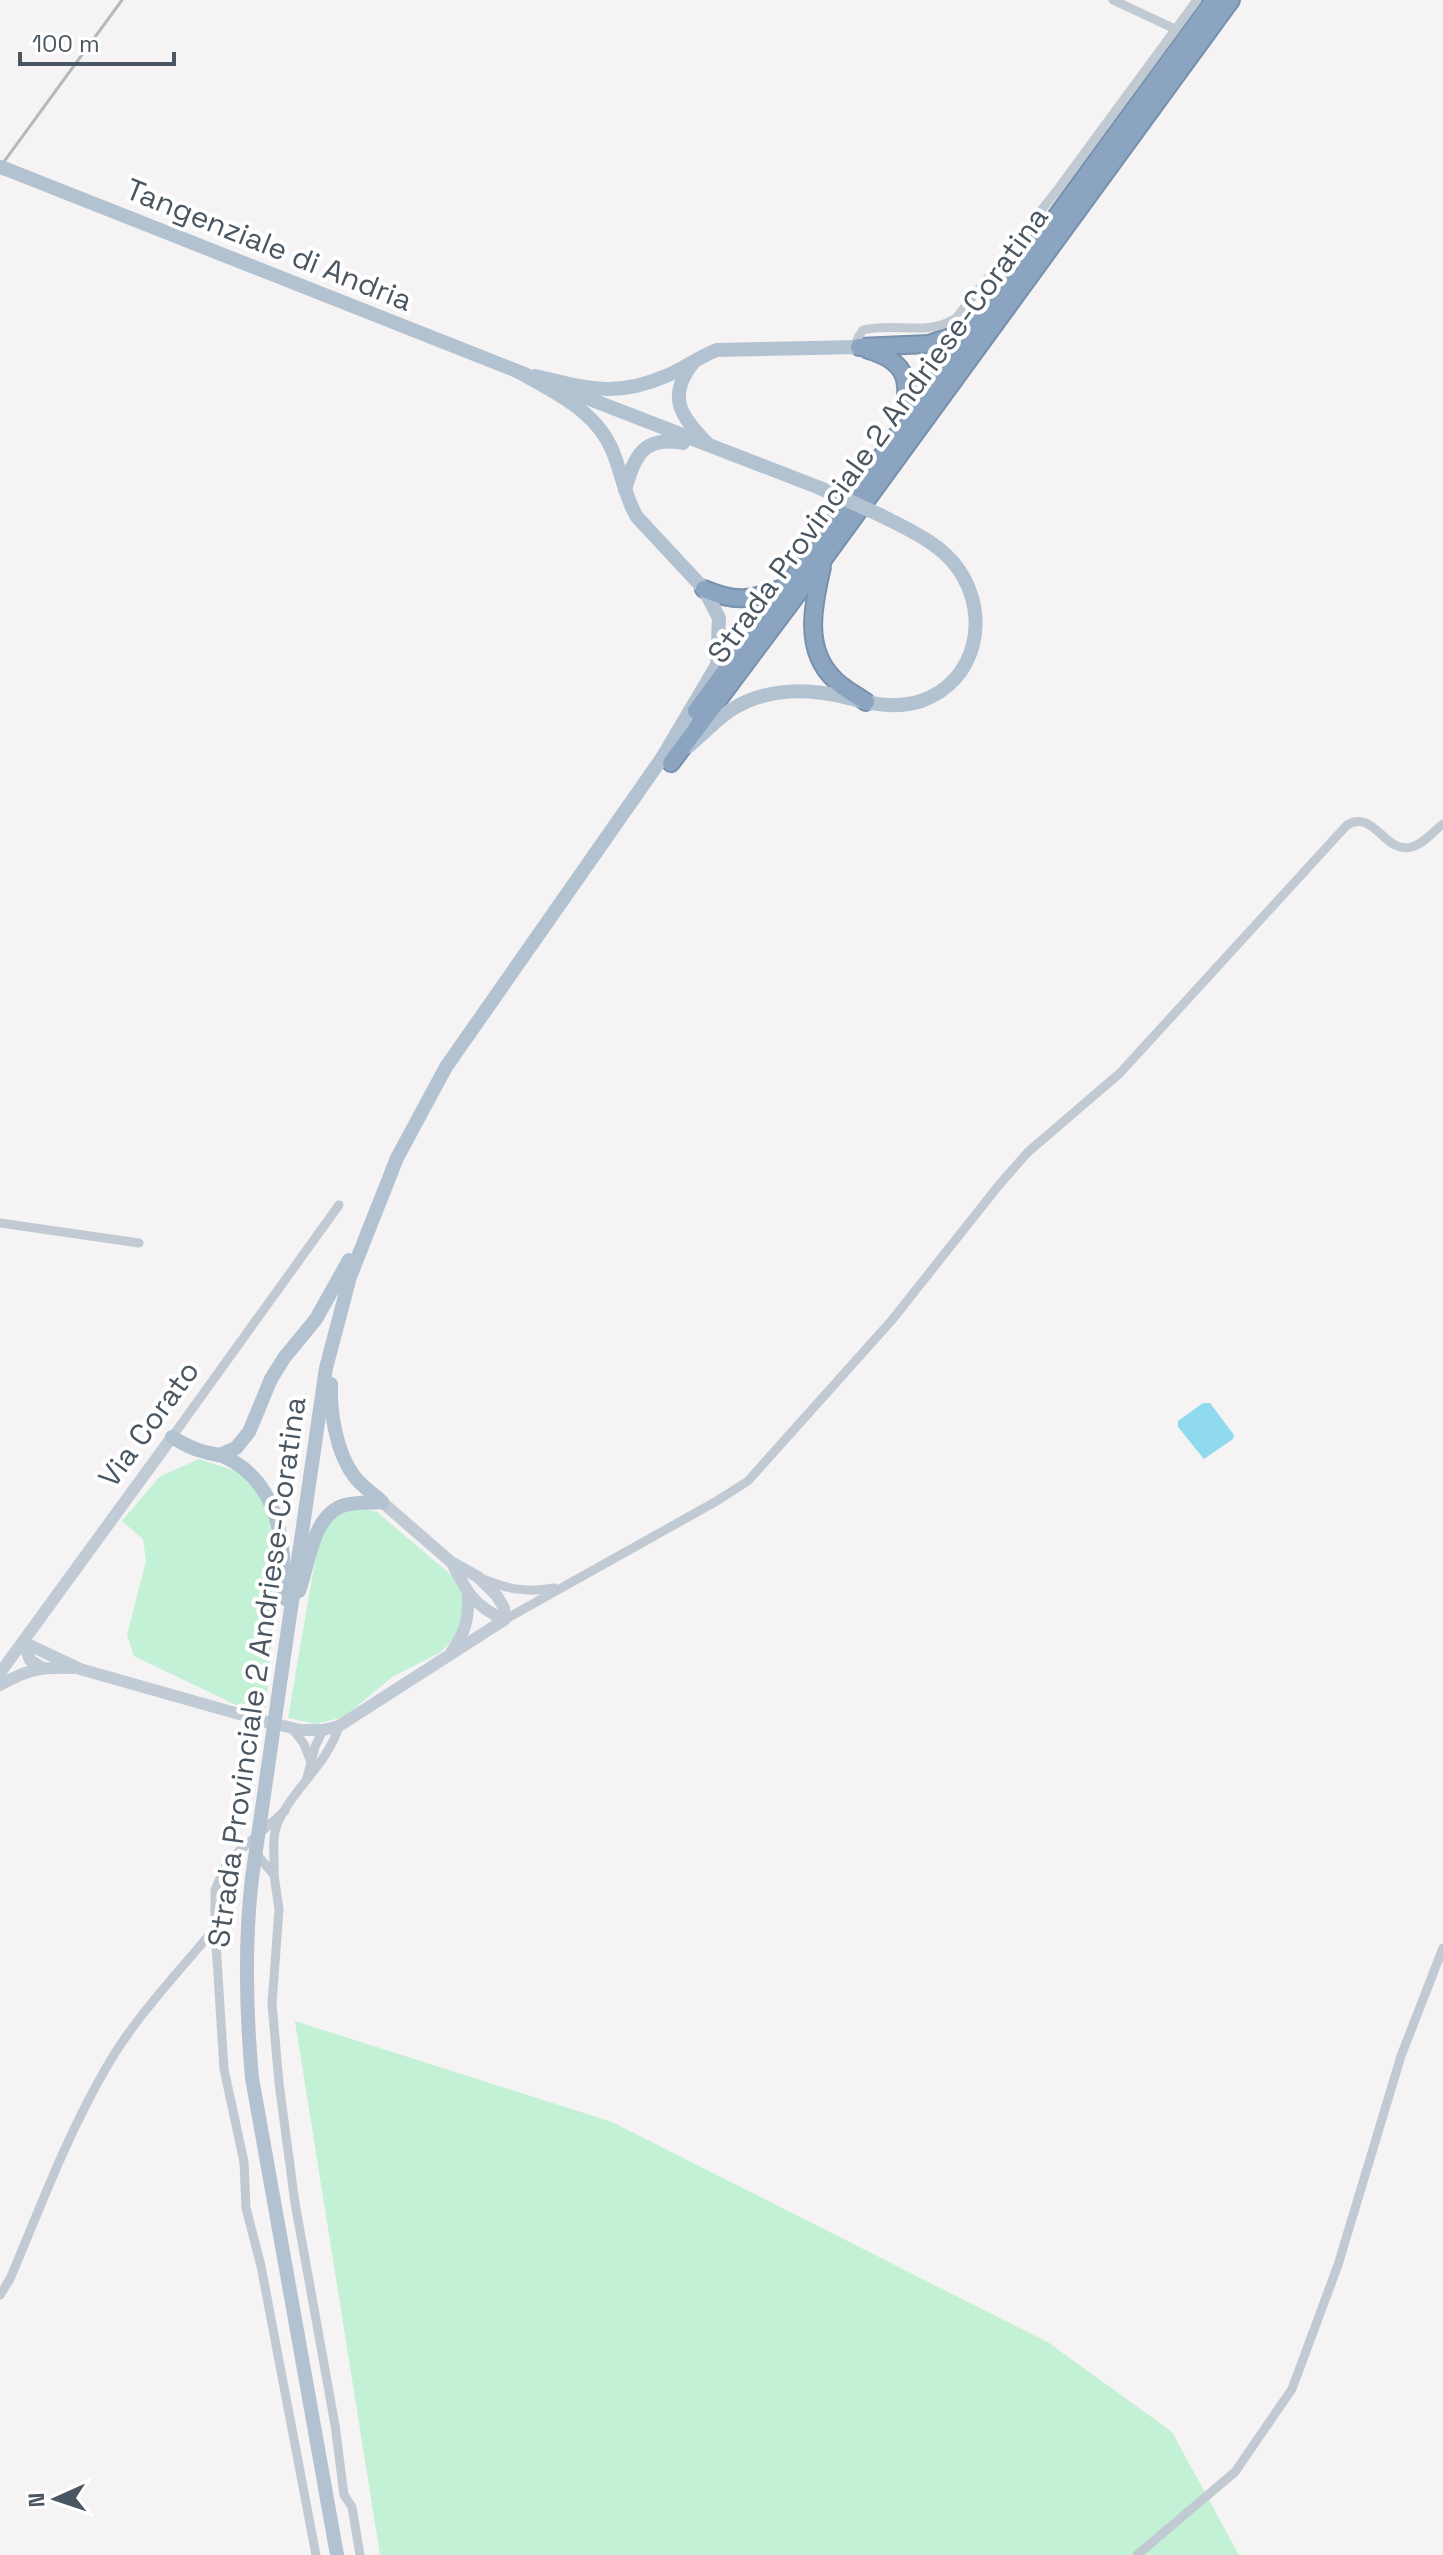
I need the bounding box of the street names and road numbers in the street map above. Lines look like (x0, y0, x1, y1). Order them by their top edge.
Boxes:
street label: Tangenziale di Andria (120, 169, 418, 320)
street label: Strada Provinciale 2 Andriese-Coratina (699, 199, 1057, 671)
street label: Via Corato (89, 1353, 208, 1495)
street label: Strada Provinciale 2 Andriese-Coratina (199, 1394, 314, 1950)

